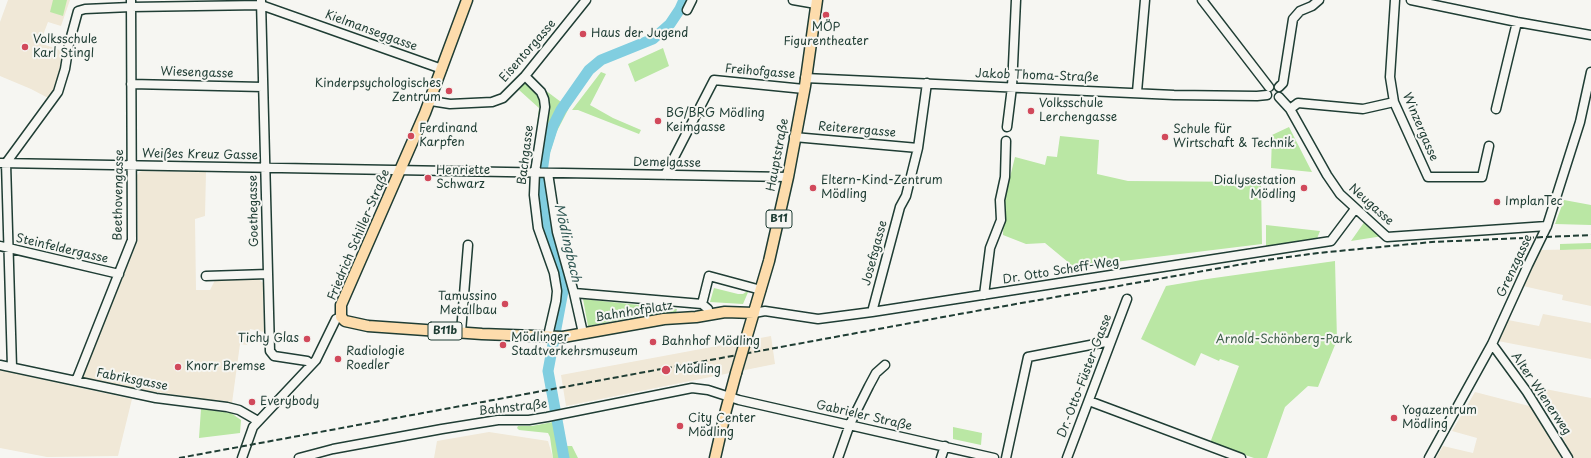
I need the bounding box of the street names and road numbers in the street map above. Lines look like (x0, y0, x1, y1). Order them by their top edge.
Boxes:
street label: Kielmanseggasse (323, 8, 419, 54)
street label: Eisentorgasse (497, 17, 559, 85)
street label: Freihofgasse (724, 62, 796, 82)
street label: Wiesengasse (160, 65, 234, 81)
street label: Jakob Thoma-Straße (975, 67, 1099, 85)
street label: Winzergasse (1399, 91, 1441, 163)
street label: Hauptstraße (764, 117, 792, 193)
street label: Reiterergasse (817, 119, 897, 141)
street label: Bachgasse (515, 124, 537, 186)
street label: Weißes Kreuz Gasse (142, 147, 258, 163)
street label: Beethovengasse (111, 149, 127, 241)
street label: Demelgasse (633, 155, 701, 171)
street label: Friedrich Schiller-Straße (325, 167, 393, 303)
street label: Goethegasse (246, 175, 262, 247)
street label: Neugasse (1346, 181, 1396, 229)
road number: B11 (766, 210, 792, 228)
street label: Josefsgasse (859, 219, 891, 287)
street label: Steinfeldergasse (14, 231, 110, 267)
street label: Grenzgasse (1494, 232, 1536, 300)
street label: Dr. Otto Scheff-Weg (1002, 255, 1120, 287)
street label: Bahnhofplatz (594, 299, 674, 325)
street label: Dr.-Otto-Füster-Gasse (1055, 312, 1115, 440)
road number: B11b (428, 322, 462, 340)
street label: Alter Wienerweg (1508, 350, 1574, 438)
street label: Fabriksgasse (95, 366, 169, 394)
street label: Bahnstraße (478, 397, 548, 419)
street label: Gabrieler Straße (815, 398, 913, 434)

